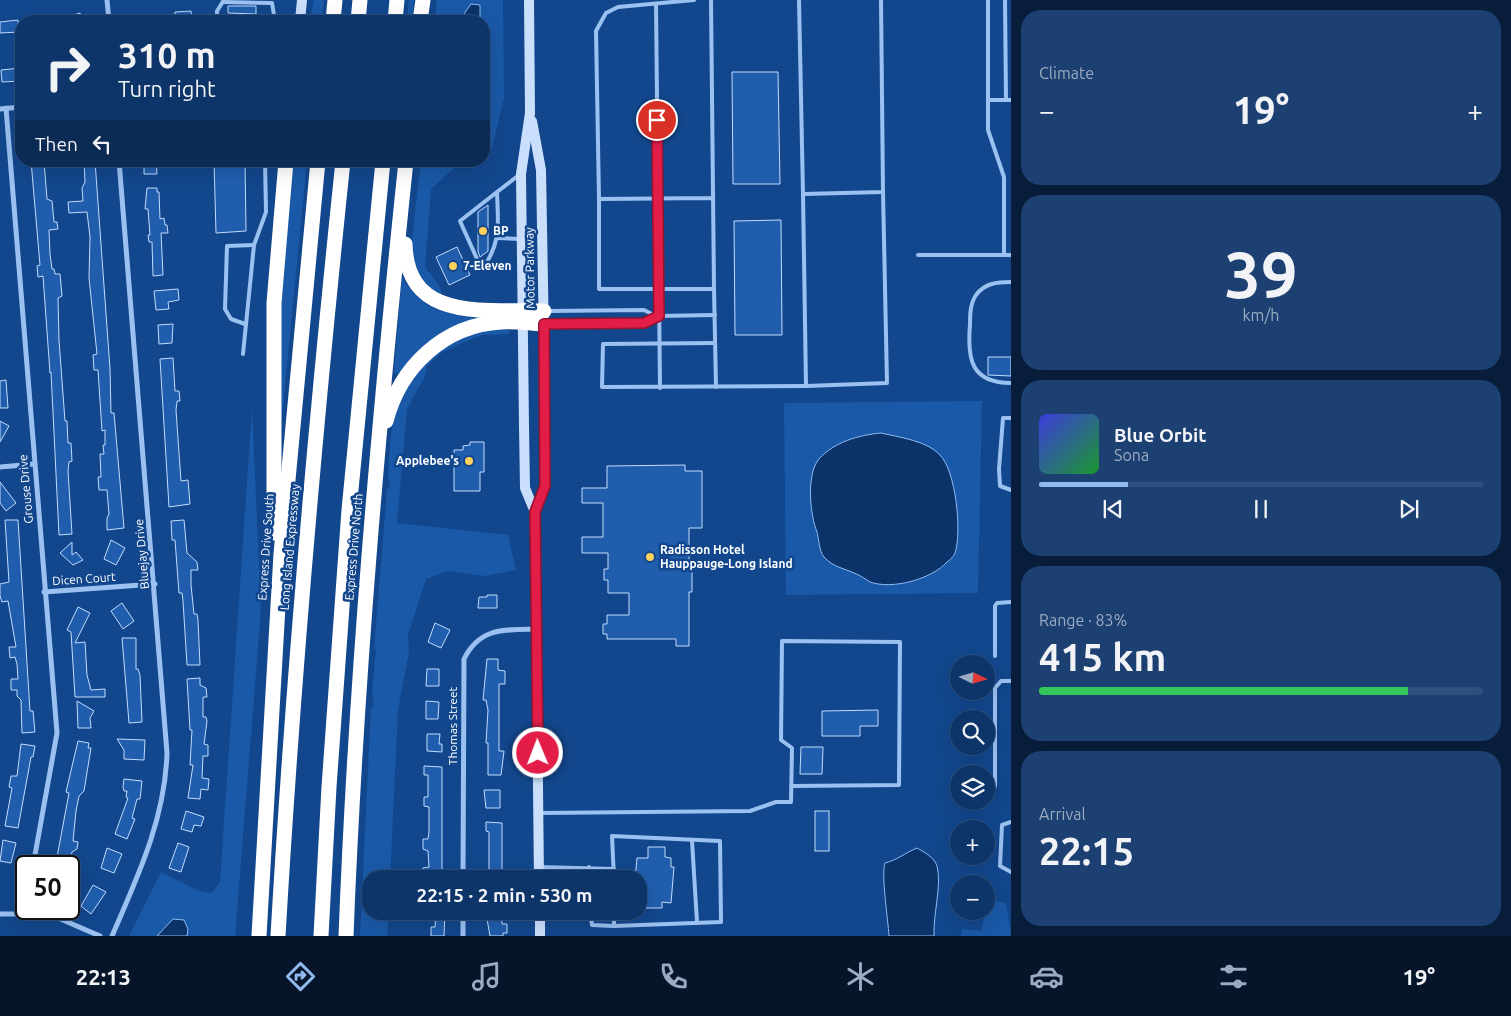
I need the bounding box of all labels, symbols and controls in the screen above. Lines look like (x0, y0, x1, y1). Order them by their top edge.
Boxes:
icon: right (35, 35, 100, 100)
text: 310 m (118, 35, 216, 75)
text: Climate (1039, 64, 1094, 82)
text: Turn right (118, 76, 216, 101)
text: 19° (1233, 89, 1289, 131)
text: − (1039, 95, 1055, 126)
text: + (1467, 95, 1483, 126)
pin (636, 99, 678, 141)
icon: arrive (643, 106, 671, 134)
icon: left (88, 130, 116, 158)
text: Then (35, 133, 78, 155)
place label: BP (493, 224, 509, 237)
marker: BP (477, 225, 489, 237)
street label: Motor Parkway (522, 227, 537, 309)
text: 39 (1224, 237, 1298, 310)
place label: 7-Eleven (463, 259, 512, 272)
marker: 7-Eleven (447, 260, 459, 272)
text: km/h (1243, 306, 1279, 324)
text: Blue Orbit (1114, 424, 1207, 446)
text: Sona (1114, 446, 1149, 464)
street label: Grouse Drive (16, 454, 35, 524)
place label: Applebee's (396, 454, 459, 467)
marker: Applebee's (463, 455, 475, 467)
street label: Long Island Expressway (278, 483, 302, 611)
street label: Express Drive South (255, 493, 276, 601)
street label: Express Drive North (342, 493, 365, 601)
icon: previous (1099, 495, 1127, 523)
icon: pause (1247, 495, 1275, 523)
icon: next (1395, 495, 1423, 523)
street label: Bluejay Drive (132, 519, 151, 590)
place label: Radisson Hotel Hauppauge-Long Island (660, 543, 793, 570)
marker: Radisson Hotel Hauppauge-Long Island (644, 551, 656, 563)
street label: Dicen Court (52, 570, 116, 587)
text: Range · 83% (1039, 611, 1127, 629)
text: 415 km (1039, 636, 1166, 678)
north arrow (950, 655, 995, 700)
map controls (950, 655, 995, 920)
street label: Thomas Street (446, 686, 459, 765)
button: search (950, 710, 995, 755)
position arrow (511, 726, 563, 778)
button: layers (950, 765, 995, 810)
text: Arrival (1039, 805, 1086, 823)
button: + (950, 820, 995, 865)
text: 22:15 (1039, 830, 1134, 872)
speed limit sign: 50 (15, 855, 80, 920)
button: − (950, 875, 995, 920)
text: 22:15 · 2 min · 530 m (417, 884, 592, 906)
icon: directions (283, 959, 318, 994)
icon: music (469, 959, 504, 994)
icon: phone (656, 959, 691, 994)
icon: climate (843, 959, 878, 994)
icon: car (1029, 959, 1064, 994)
icon: filters (1216, 959, 1251, 994)
text: 22:13 (76, 964, 131, 989)
text: 19° (1402, 964, 1435, 989)

